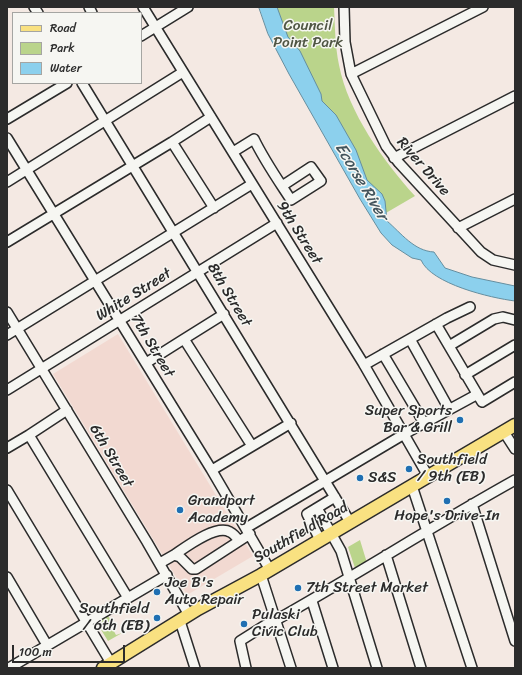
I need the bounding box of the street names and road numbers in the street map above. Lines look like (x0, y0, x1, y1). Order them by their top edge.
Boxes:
street label: River Drive (393, 134, 453, 200)
street label: 9th Street (273, 198, 325, 268)
street label: 8th Street (203, 260, 255, 330)
street label: White Street (93, 265, 175, 325)
street label: 7th Street (126, 311, 178, 381)
street label: 6th Street (85, 421, 137, 491)
street label: Southfield Road (251, 499, 351, 567)

